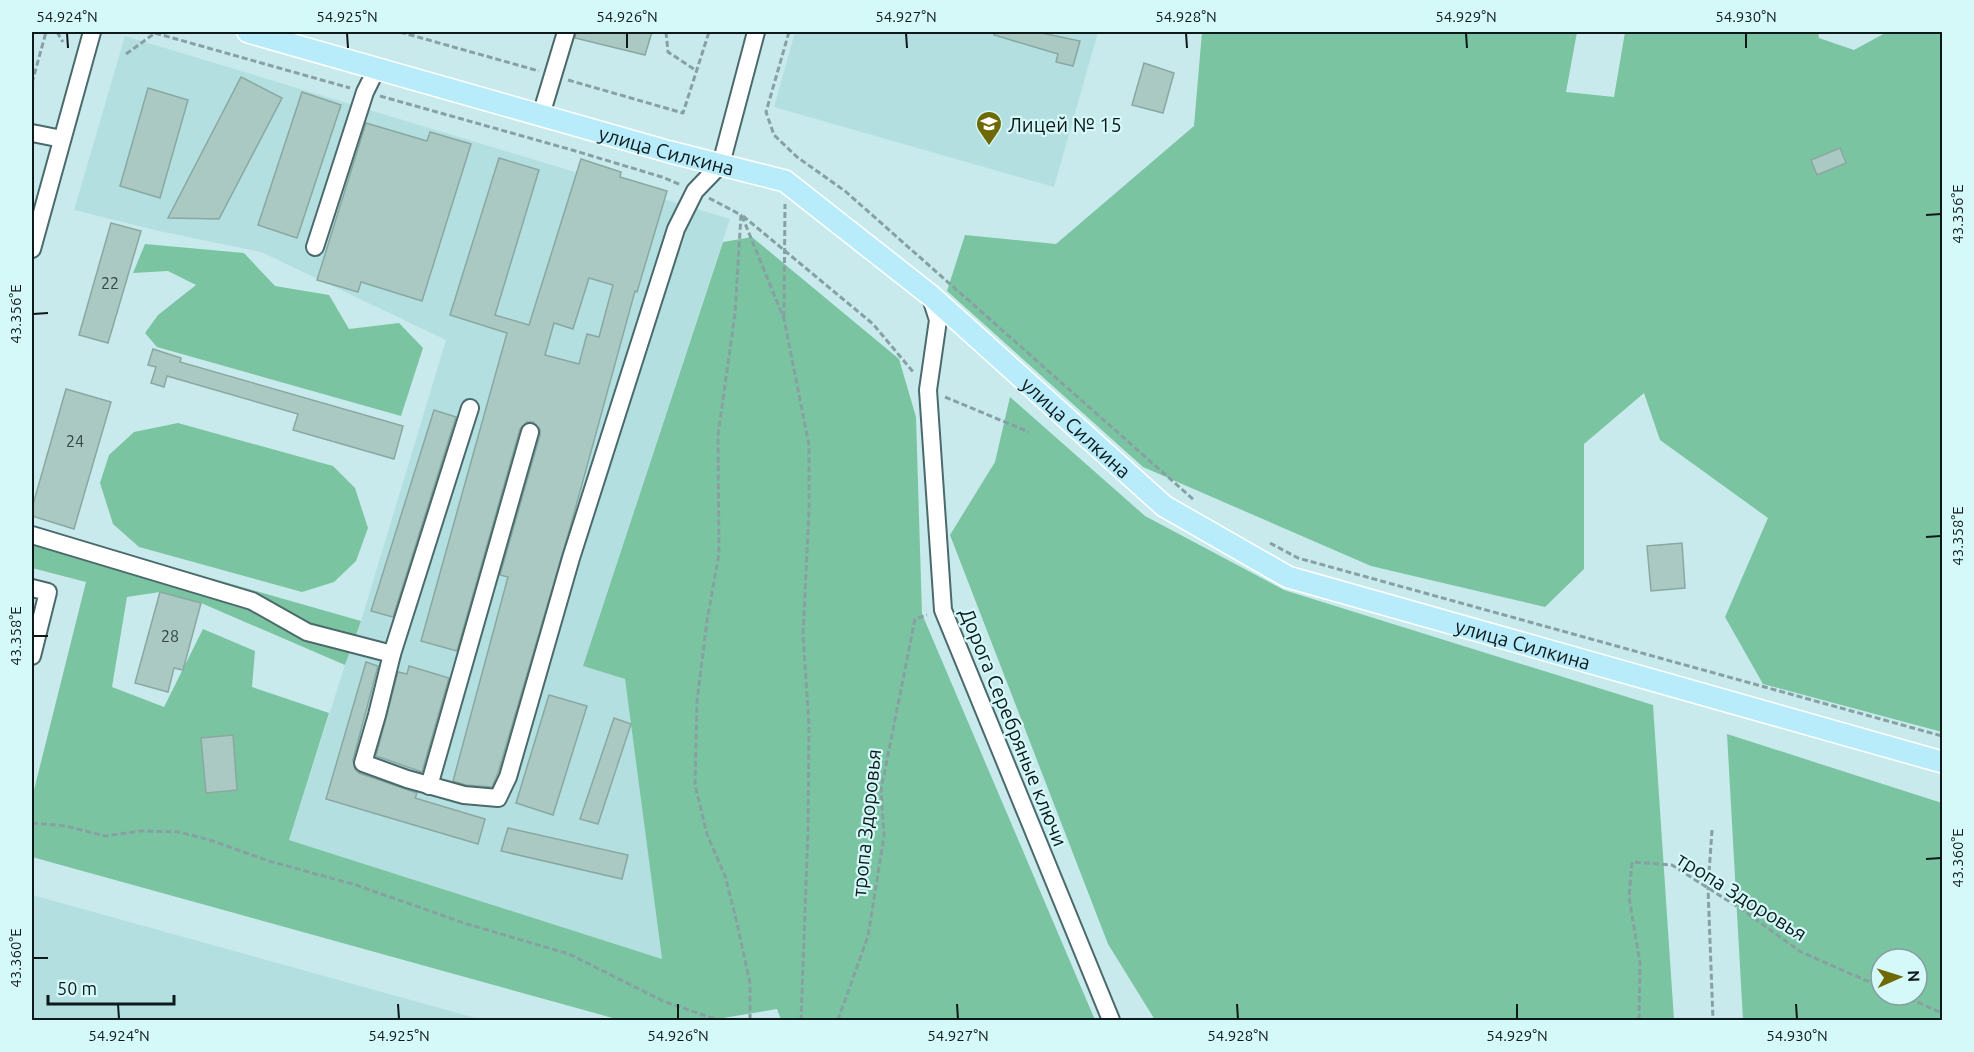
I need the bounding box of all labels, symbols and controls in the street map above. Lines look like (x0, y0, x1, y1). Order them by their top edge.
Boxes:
text: 54.924°N (36, 8, 98, 25)
text: 54.925°N (316, 8, 378, 25)
text: 54.926°N (596, 8, 658, 25)
text: 54.927°N (875, 8, 937, 25)
text: 54.928°N (1155, 8, 1217, 25)
text: 54.929°N (1435, 8, 1497, 25)
text: 54.930°N (1715, 8, 1777, 25)
school or university icon: Лицей № 15 (974, 109, 1004, 147)
place label: Лицей № 15 (1008, 113, 1122, 136)
street label: улица Силкина (596, 121, 737, 179)
text: 43.356°E (1949, 184, 1966, 244)
house number: 22 (101, 274, 119, 292)
text: 43.356°E (7, 284, 24, 344)
street label: улица Силкина (1017, 372, 1136, 482)
house number: 24 (66, 432, 84, 450)
text: 43.358°E (1949, 506, 1966, 566)
street label: Дорога Серебряные ключи (956, 605, 1072, 849)
text: 43.358°E (7, 606, 24, 666)
street label: улица Силкина (1453, 613, 1593, 674)
house number: 28 (161, 627, 179, 645)
street label: тропа Здоровья (847, 748, 885, 898)
text: 43.360°E (1949, 828, 1966, 888)
street label: тропа Здоровья (1673, 847, 1811, 945)
text: 43.360°E (7, 928, 24, 988)
north arrow (1869, 947, 1929, 1007)
scale bar (48, 968, 174, 1006)
text: N (1905, 970, 1923, 983)
text: 50 m (57, 978, 97, 998)
text: 54.924°N (88, 1027, 150, 1044)
text: 54.925°N (368, 1027, 430, 1044)
text: 54.926°N (647, 1027, 709, 1044)
text: 54.927°N (927, 1027, 989, 1044)
text: 54.928°N (1207, 1027, 1269, 1044)
text: 54.929°N (1486, 1027, 1548, 1044)
text: 54.930°N (1766, 1027, 1828, 1044)

